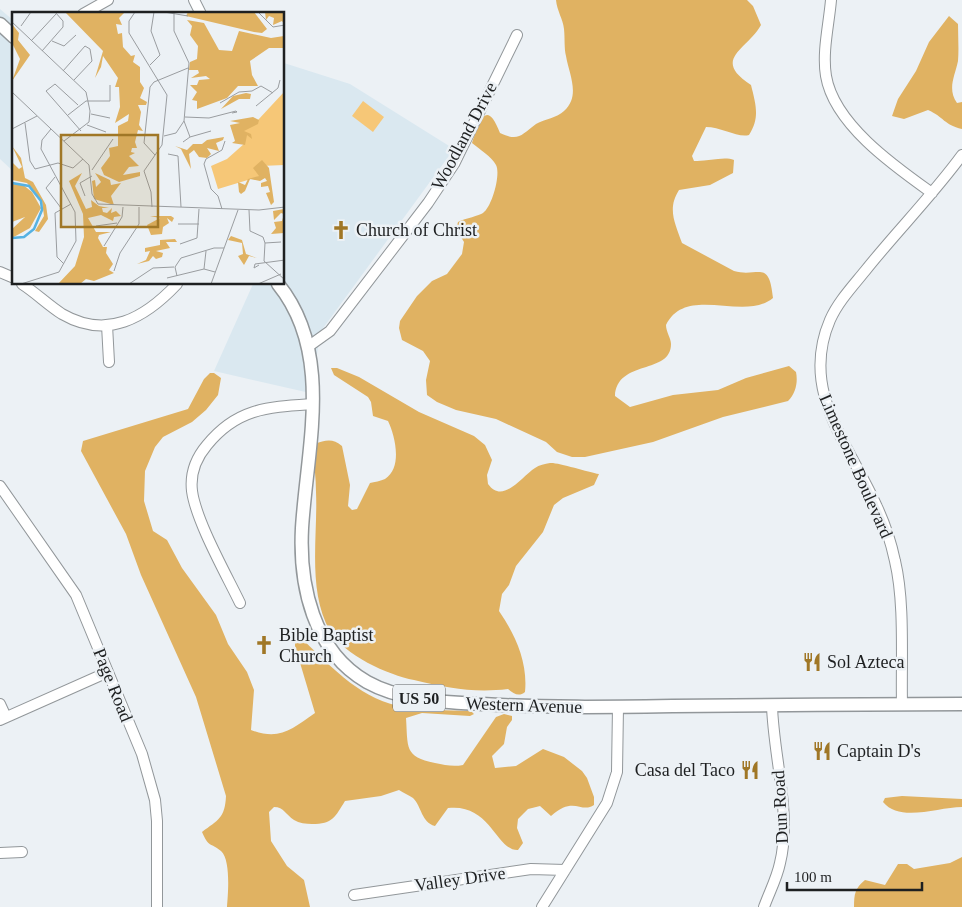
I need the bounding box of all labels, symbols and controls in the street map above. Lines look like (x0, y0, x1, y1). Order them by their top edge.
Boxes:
inset map (12, 12, 285, 285)
street label: Woodland Drive (427, 79, 501, 193)
church icon: Church of Christ (330, 219, 352, 241)
place label: Church of Christ (356, 220, 477, 240)
street label: Limestone Boulevard (815, 391, 897, 541)
place label: Bible Baptist Church (279, 625, 374, 666)
church icon: Bible Baptist Church (253, 634, 275, 656)
street label: Page Road (89, 645, 137, 725)
restaurant icon: Sol Azteca (801, 651, 823, 673)
place label: Sol Azteca (827, 652, 904, 672)
road number: US 50 (393, 684, 445, 711)
street label: Western Avenue (465, 693, 583, 717)
restaurant icon: Captain D's (811, 740, 833, 762)
place label: Captain D's (837, 741, 921, 761)
restaurant icon: Casa del Taco (739, 759, 761, 781)
place label: Casa del Taco (635, 760, 735, 780)
street label: Dun Road (768, 770, 792, 844)
scale bar (787, 860, 922, 892)
street label: Valley Drive (413, 863, 507, 895)
text: 100 m (794, 869, 832, 885)

